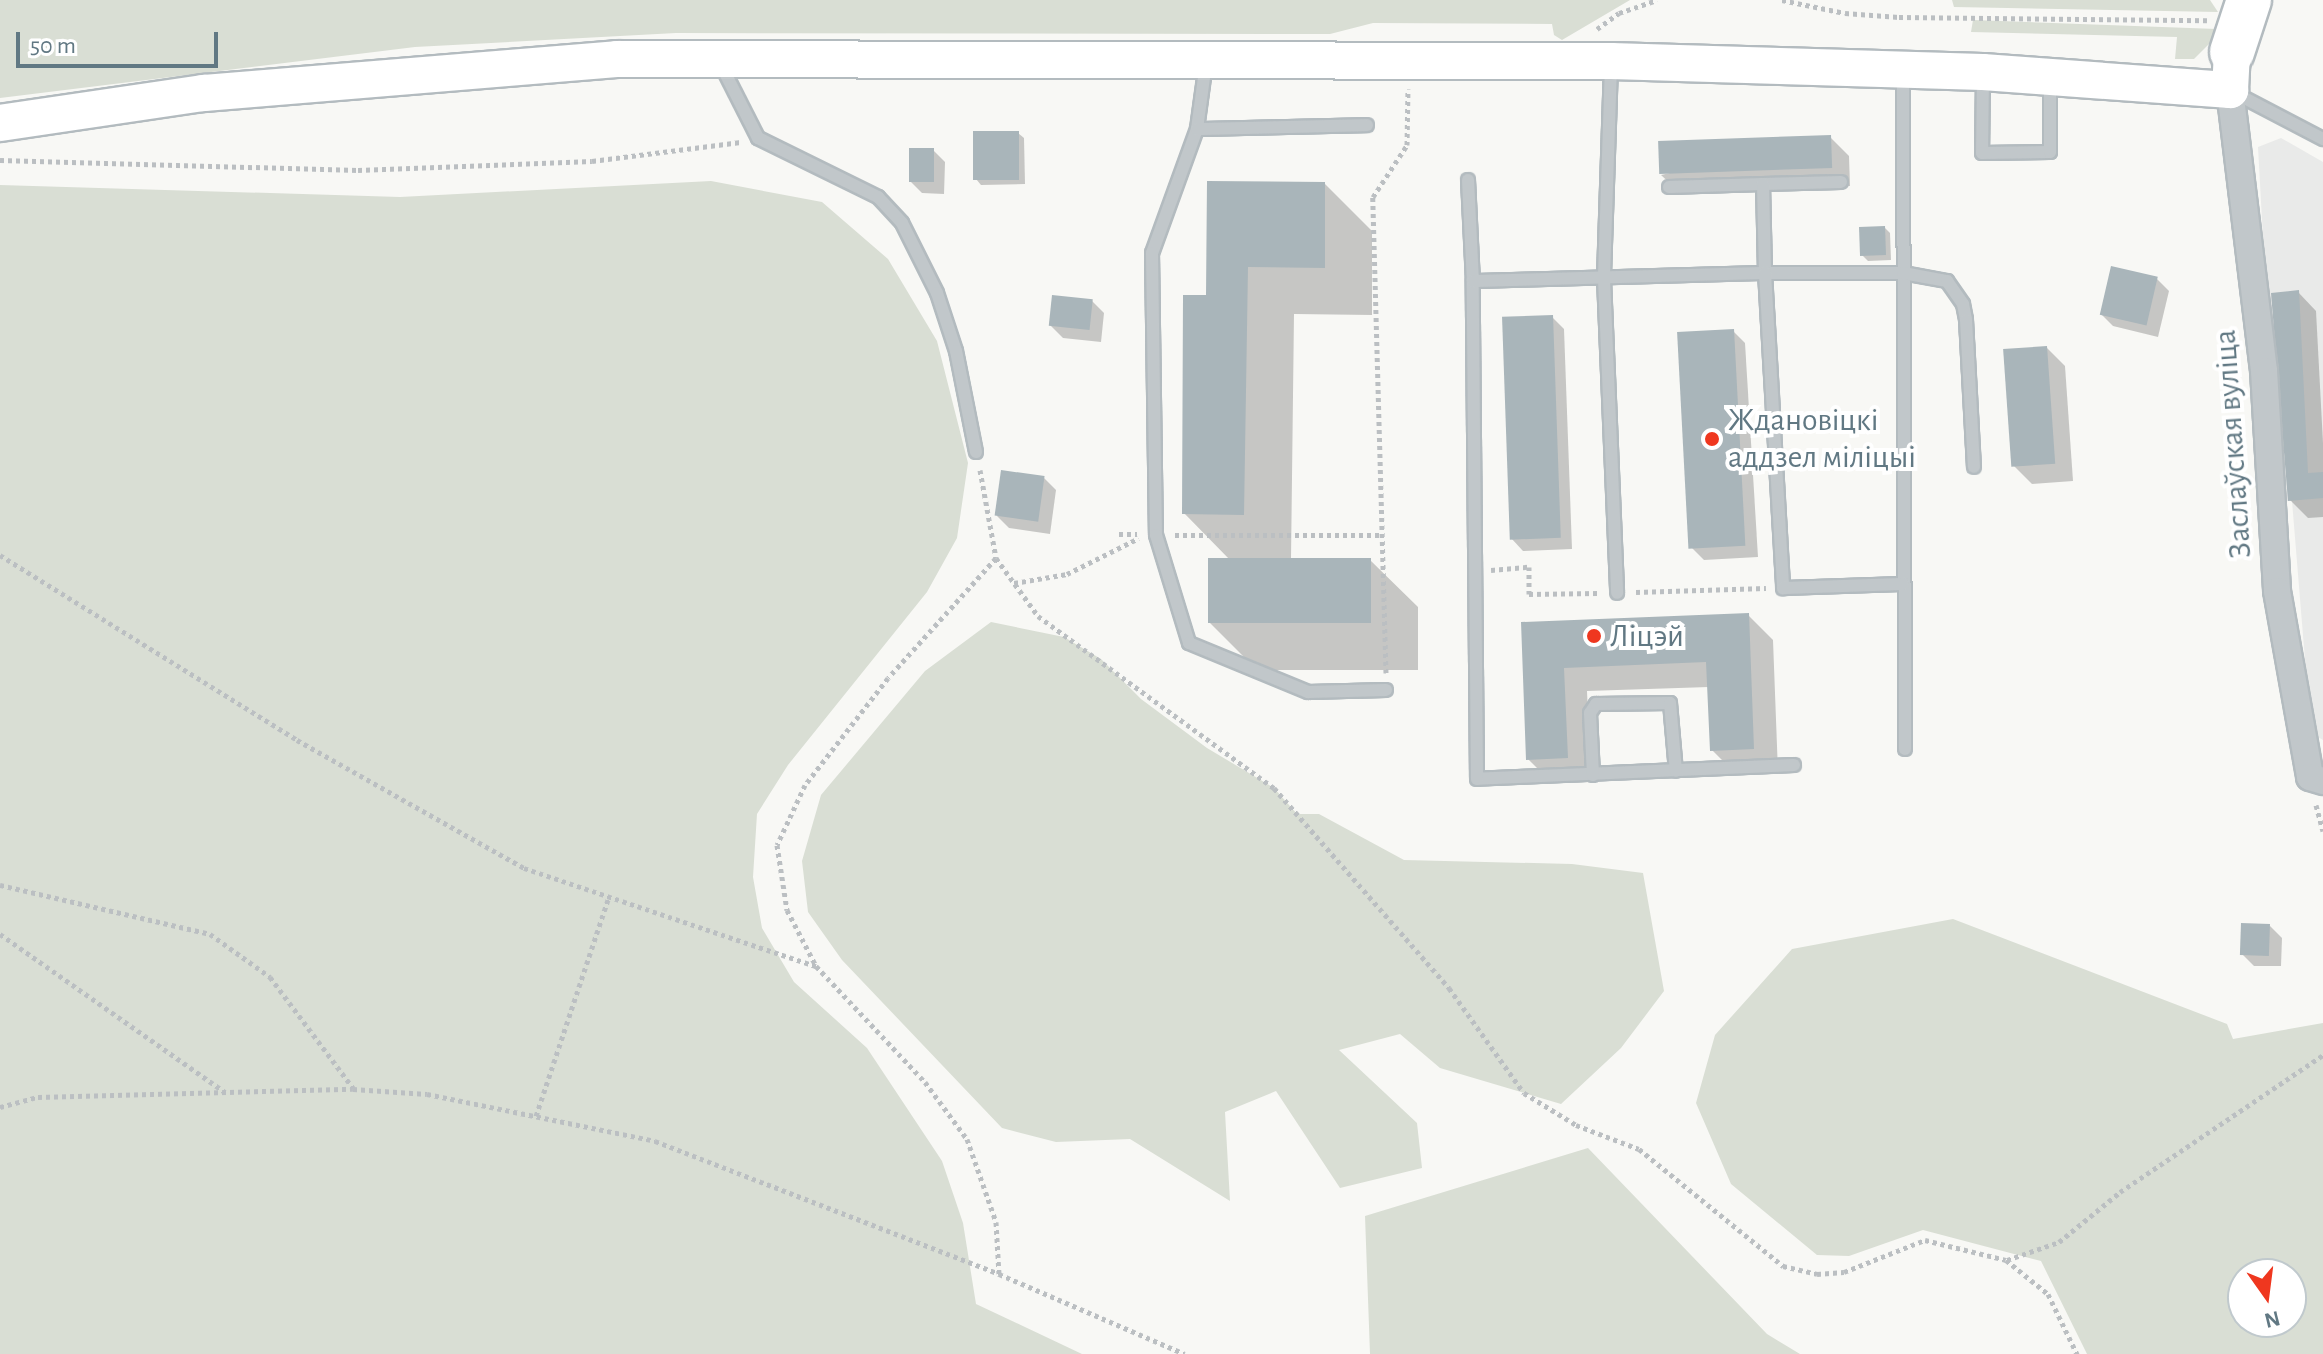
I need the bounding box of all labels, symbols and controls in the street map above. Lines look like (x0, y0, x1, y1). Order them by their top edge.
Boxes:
scale bar (20, 16, 222, 66)
text: 50 m (30, 34, 76, 58)
street label: Заслаўская вуліца (2206, 328, 2260, 560)
place label: Ждановіцкі аддзел міліцыі (1728, 402, 1916, 477)
marker: Ждановіцкі аддзел міліцыі (1703, 430, 1721, 448)
place label: Ліцэй (1610, 617, 1684, 655)
marker: Ліцэй (1585, 627, 1603, 645)
north arrow (2227, 1258, 2307, 1338)
text: N (2262, 1307, 2282, 1332)

